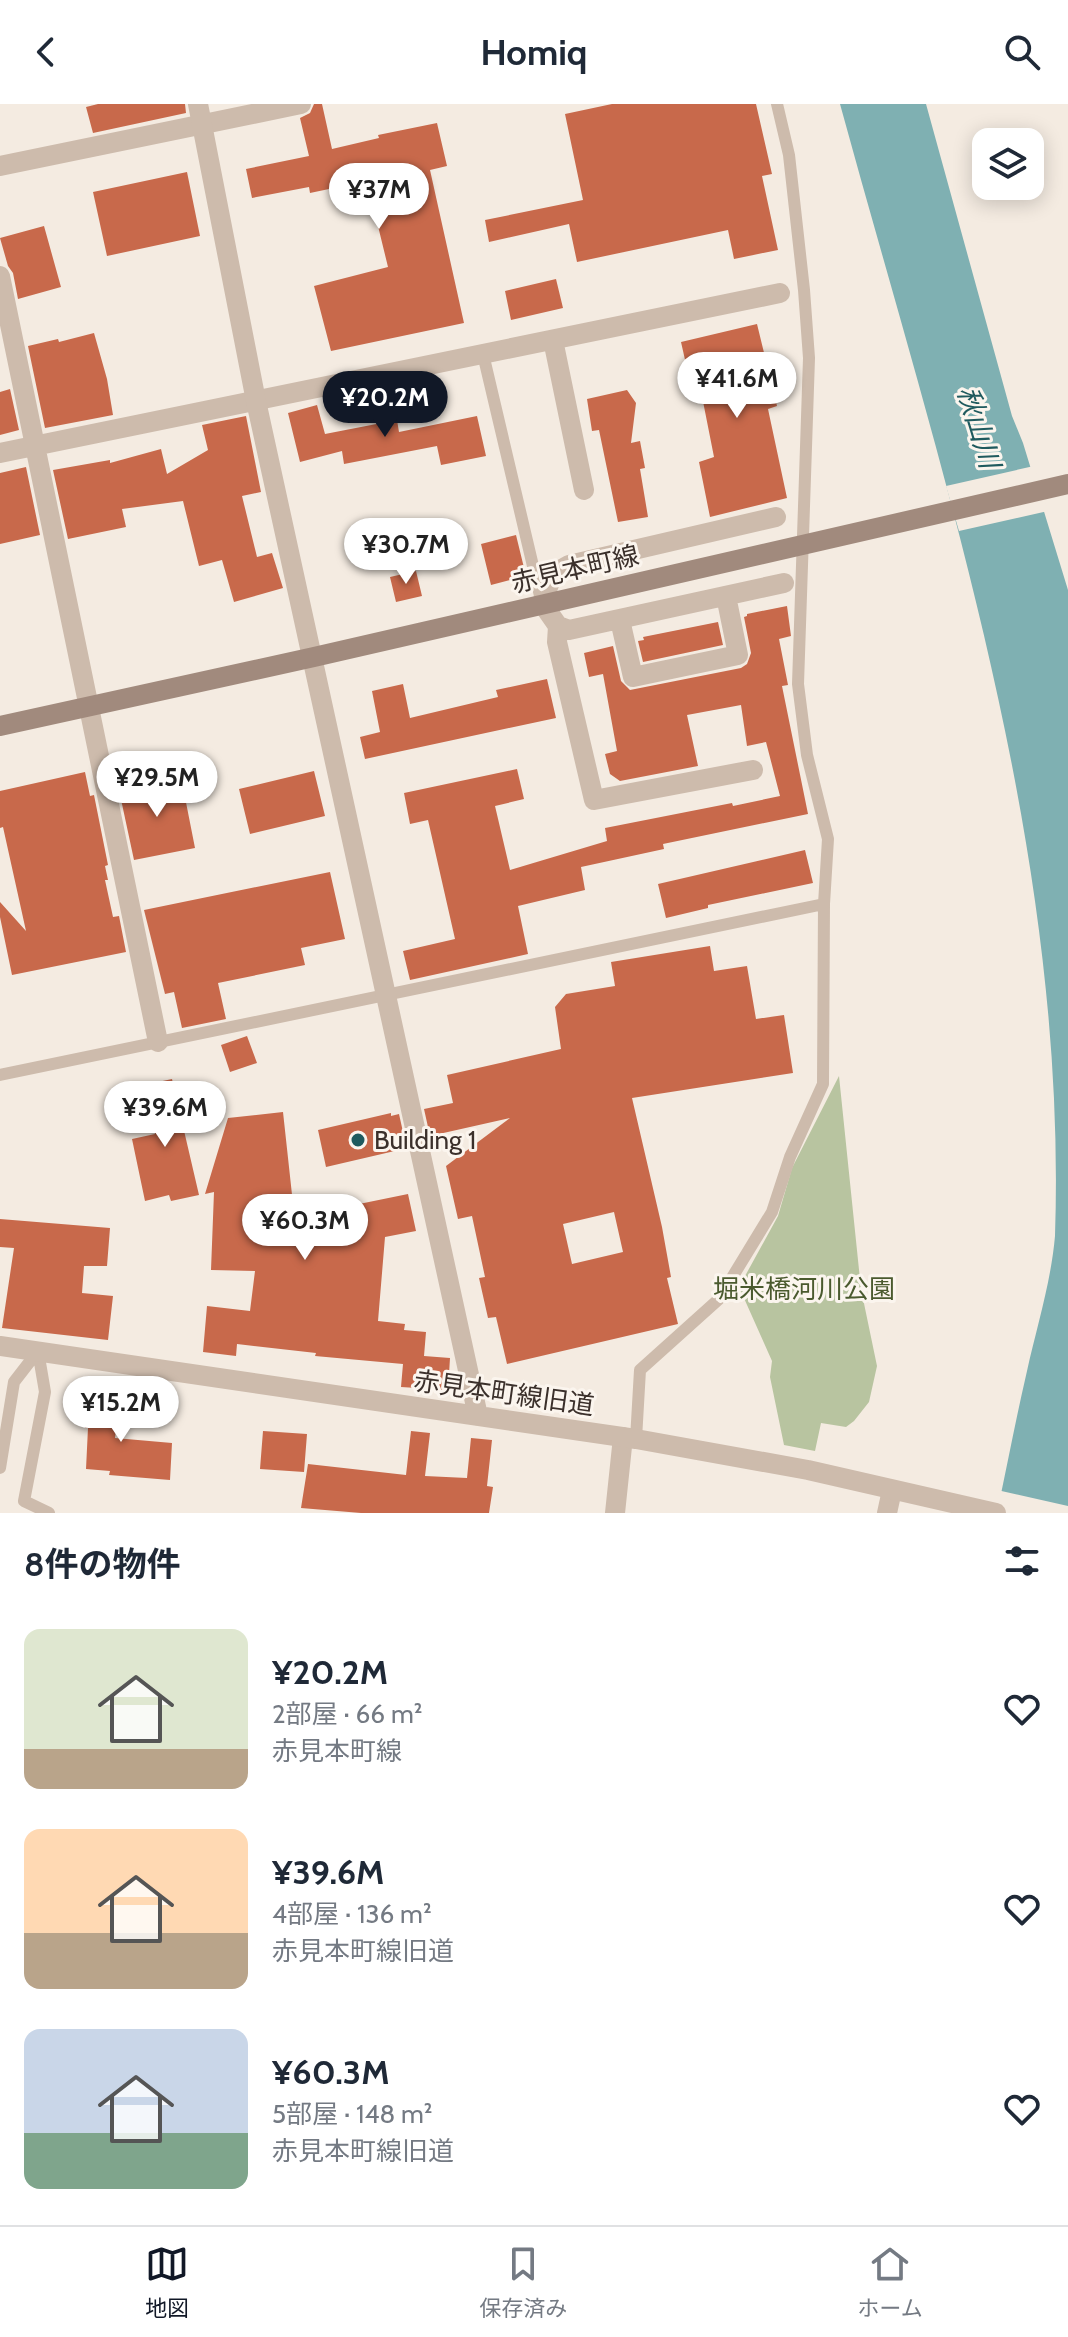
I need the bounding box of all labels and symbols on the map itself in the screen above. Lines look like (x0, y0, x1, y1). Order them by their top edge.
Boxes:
pin: ¥37M (332, 163, 426, 231)
pin: ¥41.6M (672, 352, 802, 420)
pin: ¥20.2M (320, 371, 450, 439)
water label: 秋山川 (950, 382, 1008, 475)
pin: ¥30.7M (341, 518, 471, 586)
street label: 赤見本町線 (508, 539, 642, 599)
pin: ¥29.5M (92, 751, 222, 819)
pin: ¥39.6M (100, 1081, 230, 1149)
place label: Building 1 (374, 1124, 476, 1156)
marker: Building 1 (349, 1131, 367, 1149)
pin: ¥60.3M (240, 1194, 370, 1262)
park label: 堀米橋河川公園 (713, 1273, 895, 1305)
street label: 赤見本町線旧道 (412, 1364, 596, 1422)
pin: ¥15.2M (56, 1376, 186, 1444)

